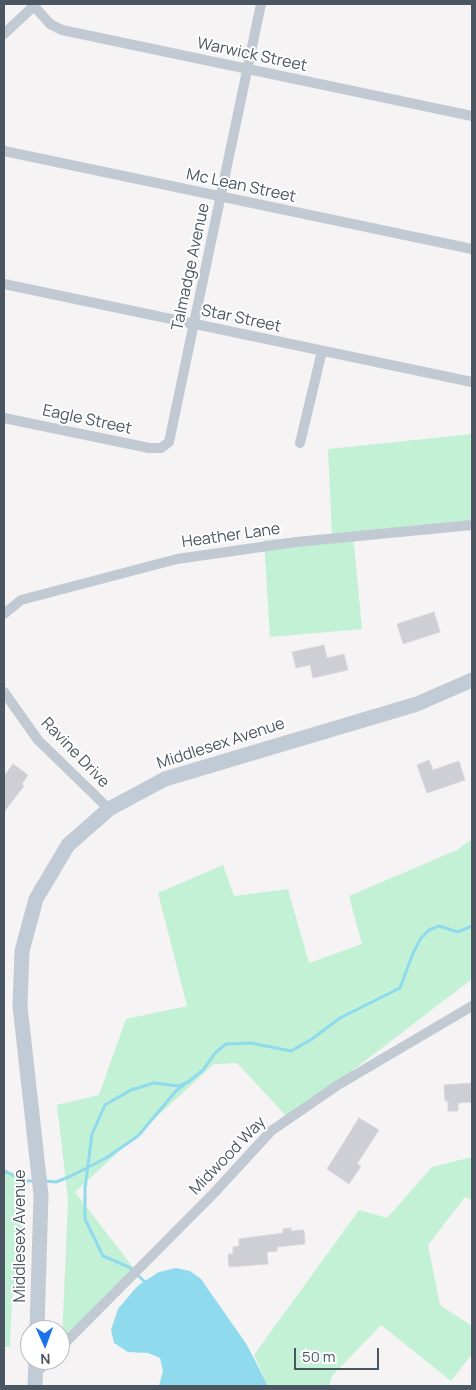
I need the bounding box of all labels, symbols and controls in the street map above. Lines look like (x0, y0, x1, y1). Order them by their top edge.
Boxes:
street label: Warwick Street (195, 34, 309, 76)
street label: Mc Lean Street (184, 165, 298, 207)
street label: Talmadge Avenue (168, 202, 214, 332)
street label: Star Street (199, 301, 283, 337)
street label: Eagle Street (41, 401, 133, 439)
street label: Heather Lane (181, 520, 281, 552)
street label: Ravine Drive (37, 714, 113, 792)
street label: Middlesex Avenue (155, 714, 287, 774)
street label: Midwood Way (186, 1113, 270, 1199)
street label: Middlesex Avenue (11, 1169, 31, 1303)
north arrow (20, 1320, 70, 1370)
scale bar (296, 1338, 381, 1370)
text: 50 m (302, 1346, 336, 1367)
text: N (40, 1350, 51, 1369)

